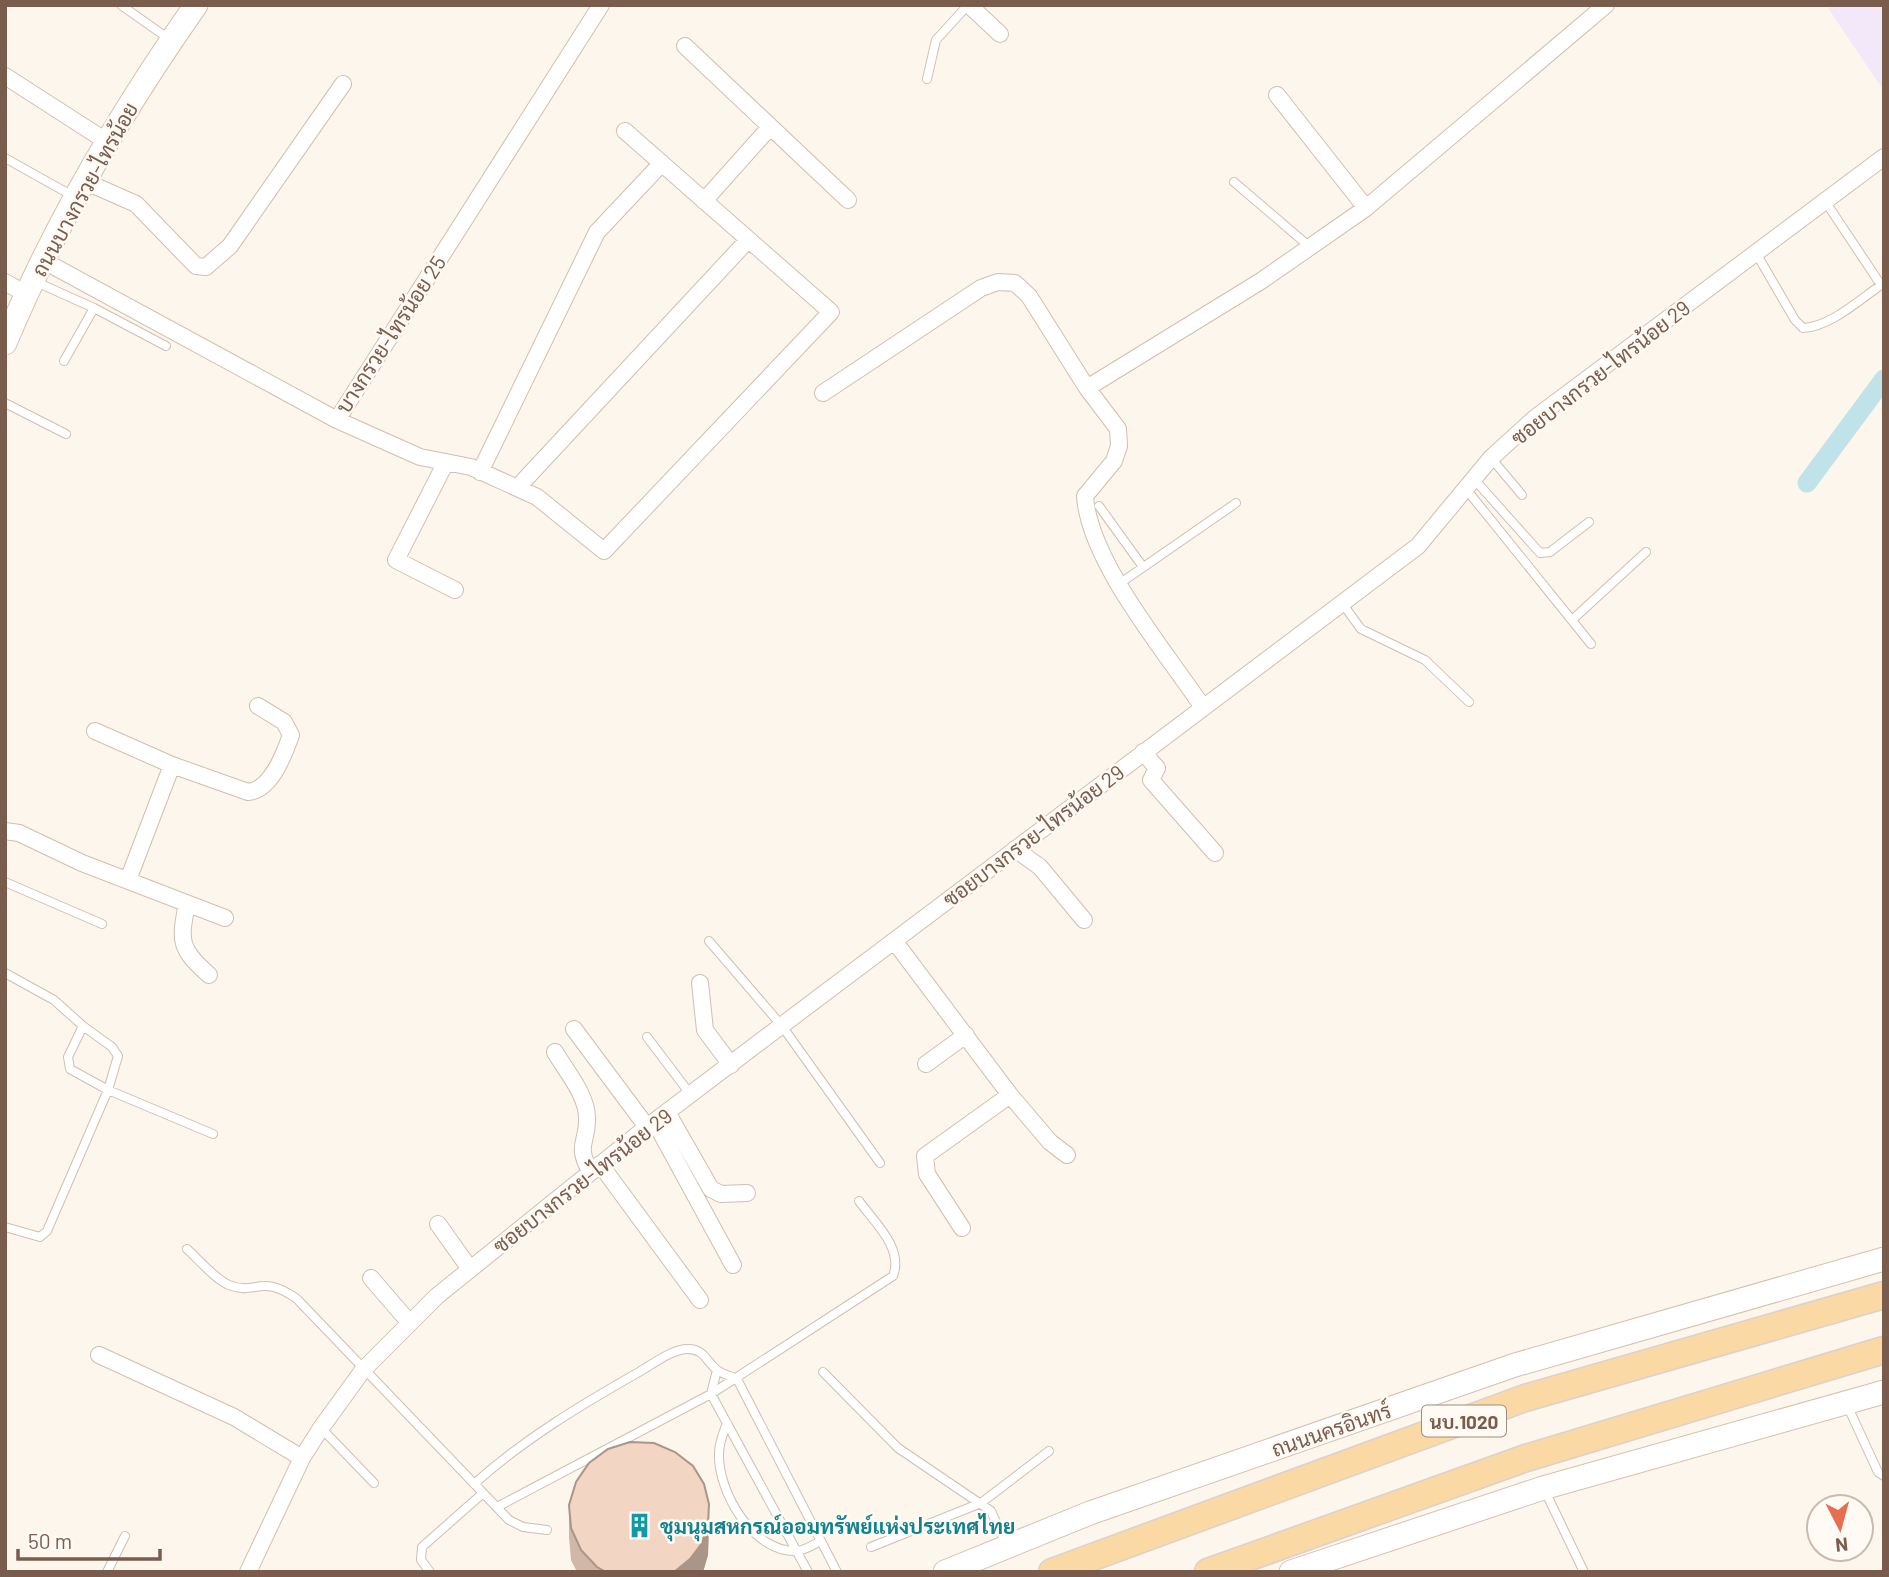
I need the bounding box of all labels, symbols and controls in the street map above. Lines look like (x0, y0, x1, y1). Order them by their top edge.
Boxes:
street label: ถนนบางกรวย-ไทรน้อย (26, 97, 142, 281)
street label: บางกรวย-ไทรน้อย 25 (330, 251, 450, 417)
street label: ซอยบางกรวย-ไทรน้อย 29 (1506, 294, 1694, 450)
street label: ซอยบางกรวย-ไทรน้อย 29 (938, 759, 1128, 911)
street label: ซอยบางกรวย-ไทรน้อย 29 (488, 1102, 676, 1258)
street label: ถนนนครอินทร์ (1268, 1397, 1394, 1461)
road number: นบ.1020 (1422, 1406, 1506, 1436)
north arrow (1805, 1493, 1875, 1563)
building icon: ชุมนุมสหกรณ์ออมทรัพย์แห่งประเทศไทย (626, 1511, 654, 1539)
place label: ชุมนุมสหกรณ์ออมทรัพย์แห่งประเทศไทย (660, 1513, 1015, 1542)
scale bar (18, 1518, 159, 1562)
text: 50 m (28, 1528, 72, 1553)
text: N (1834, 1533, 1849, 1558)

